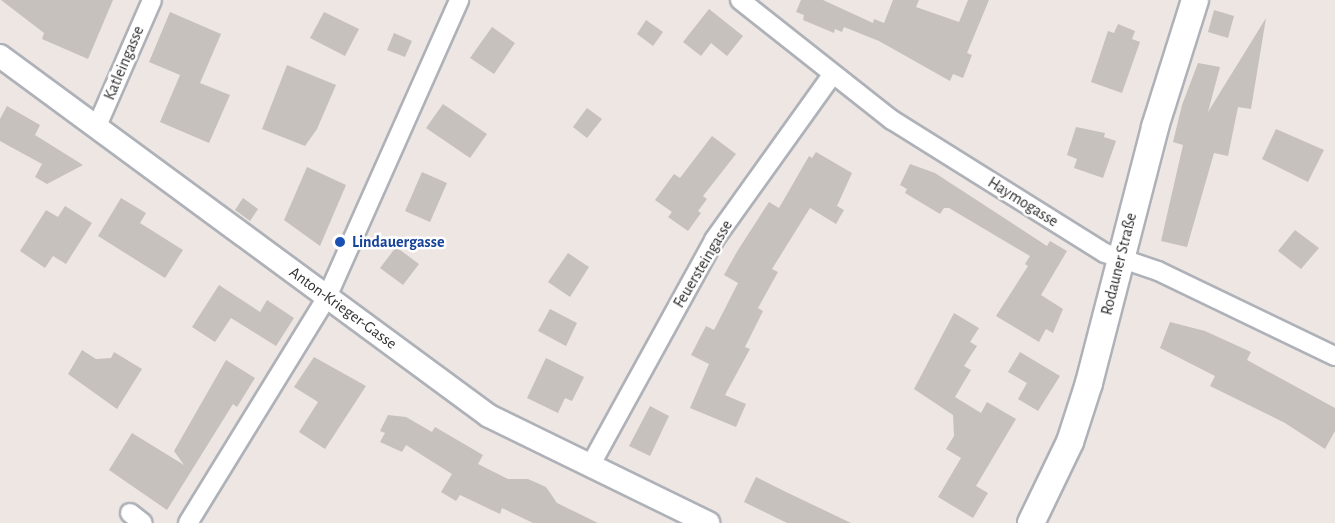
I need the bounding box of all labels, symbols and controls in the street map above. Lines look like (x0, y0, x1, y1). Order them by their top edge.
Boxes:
street label: Katleingasse (100, 23, 148, 103)
street label: Haymogasse (984, 173, 1062, 231)
street label: Rodauner Straße (1097, 211, 1141, 317)
street label: Feuersteingasse (669, 217, 737, 311)
place label: Lindauergasse (352, 232, 444, 252)
marker: Lindauergasse (333, 235, 347, 249)
street label: Anton-Krieger-Gasse (285, 263, 401, 353)

